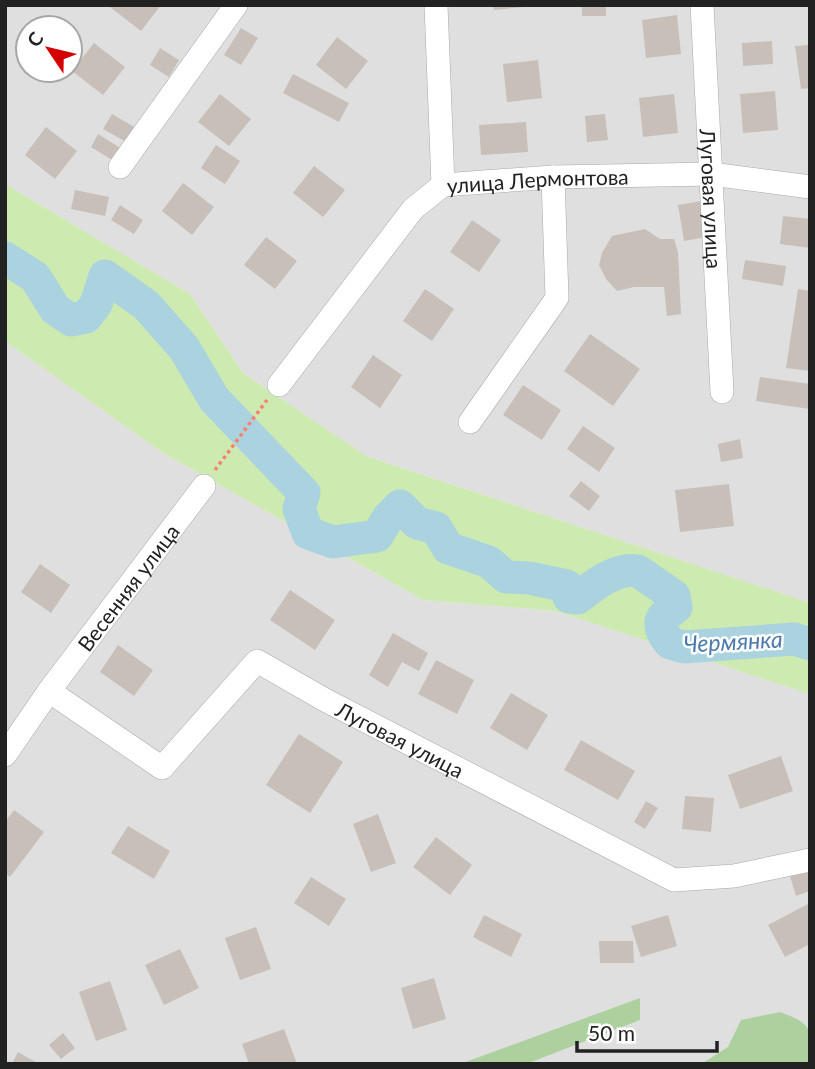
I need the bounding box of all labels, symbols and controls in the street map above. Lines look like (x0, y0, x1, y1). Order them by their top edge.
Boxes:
north arrow (14, 14, 84, 84)
text: С (22, 27, 48, 51)
street label: Луговая улица (696, 127, 728, 269)
street label: улица Лермонтова (446, 163, 629, 197)
street label: Весенняя улица (72, 519, 184, 655)
water label: Чермянка (683, 624, 783, 658)
street label: Луговая улица (332, 695, 468, 782)
scale bar (577, 1010, 717, 1054)
text: 50 m (588, 1020, 635, 1045)

